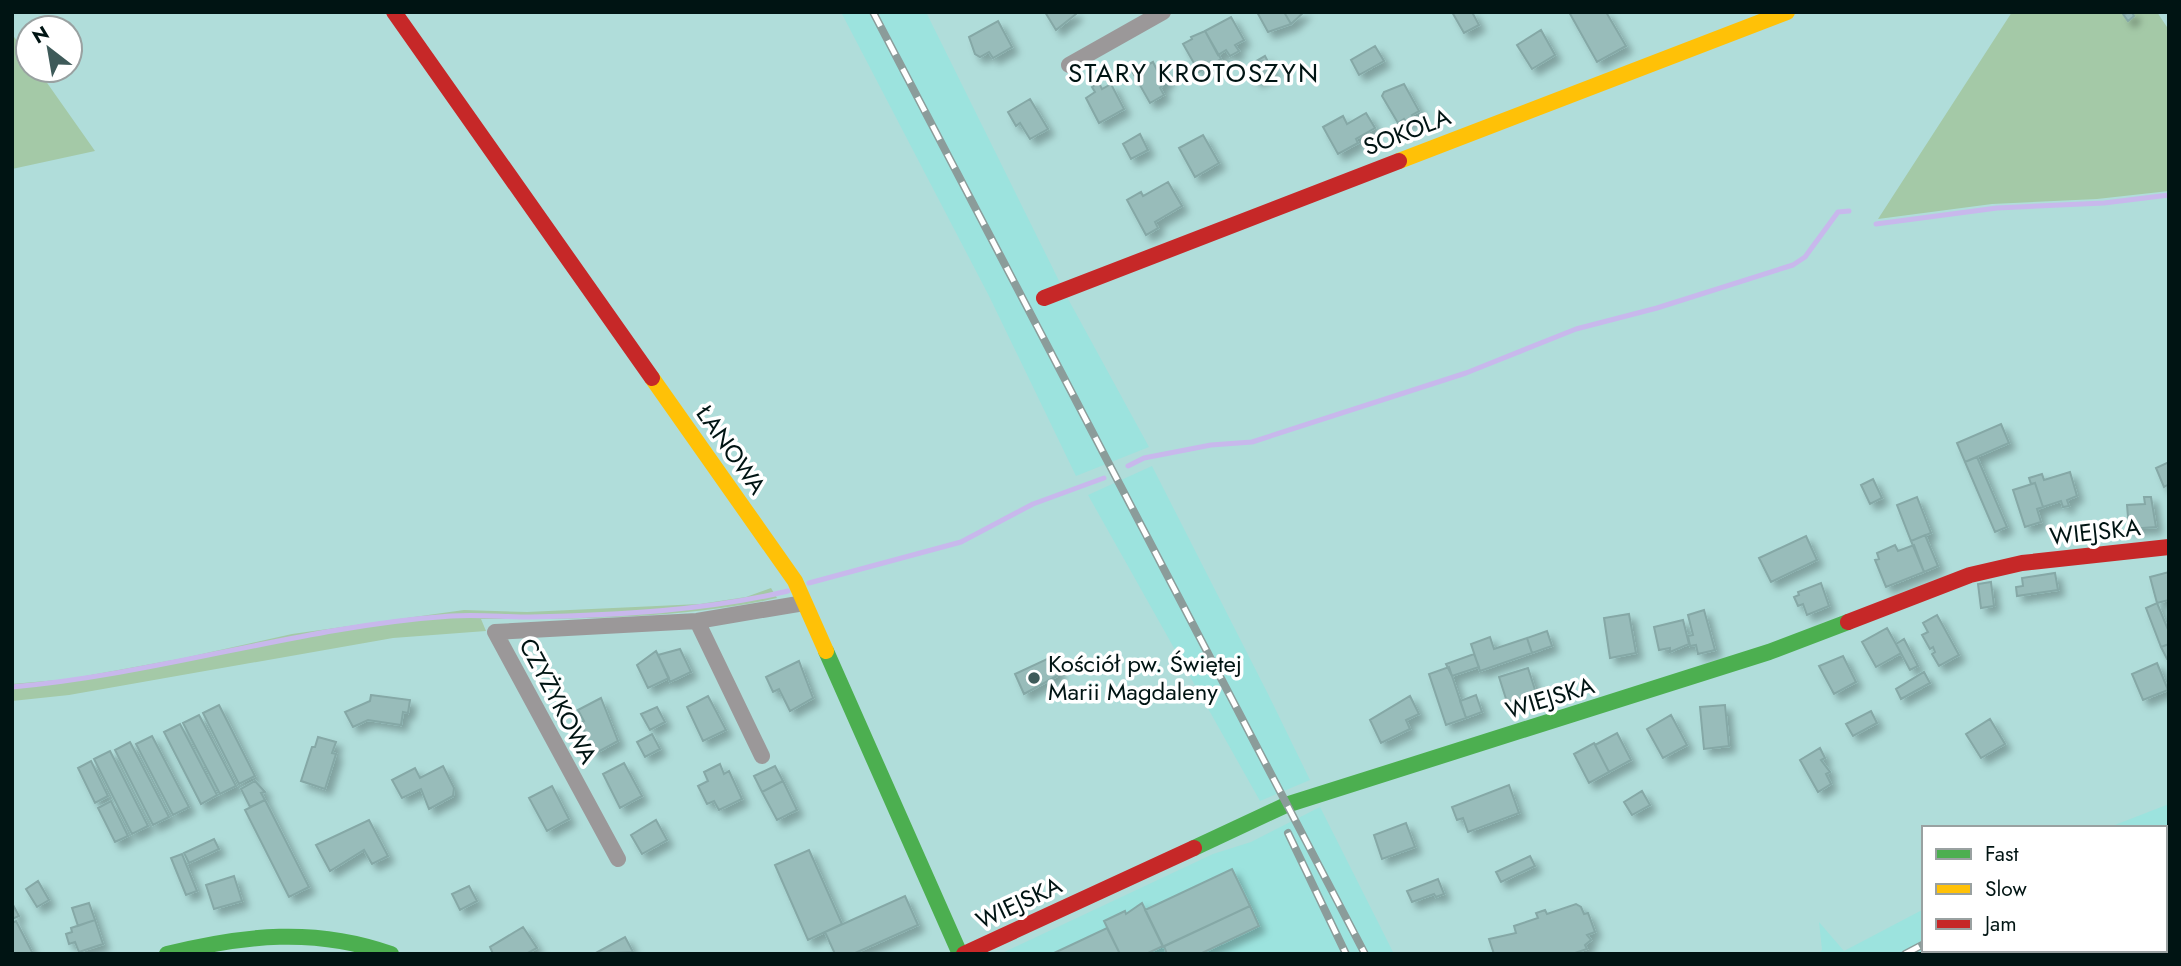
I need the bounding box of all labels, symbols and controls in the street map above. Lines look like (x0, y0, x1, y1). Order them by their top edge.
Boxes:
north arrow (14, 14, 84, 84)
text: N (27, 19, 54, 50)
district label: STARY KROTOSZYN (1068, 54, 1320, 92)
street label: SOKOLA (1358, 99, 1456, 164)
street label: ŁANOWA (687, 397, 775, 501)
street label: WIEJSKA (2048, 509, 2142, 554)
street label: CZYŻYKOWA (511, 632, 606, 770)
place label: Kościół pw. Świętej Marii Magdaleny (1048, 646, 1242, 709)
street label: WIEJSKA (1501, 667, 1599, 728)
marker: Kościół pw. Świętej Marii Magdaleny (1026, 670, 1042, 686)
legend (1922, 826, 2167, 952)
text: Fast (1985, 839, 2018, 869)
street label: WIEJSKA (970, 867, 1068, 938)
text: Slow (1985, 874, 2027, 904)
text: Jam (1982, 909, 2017, 939)

